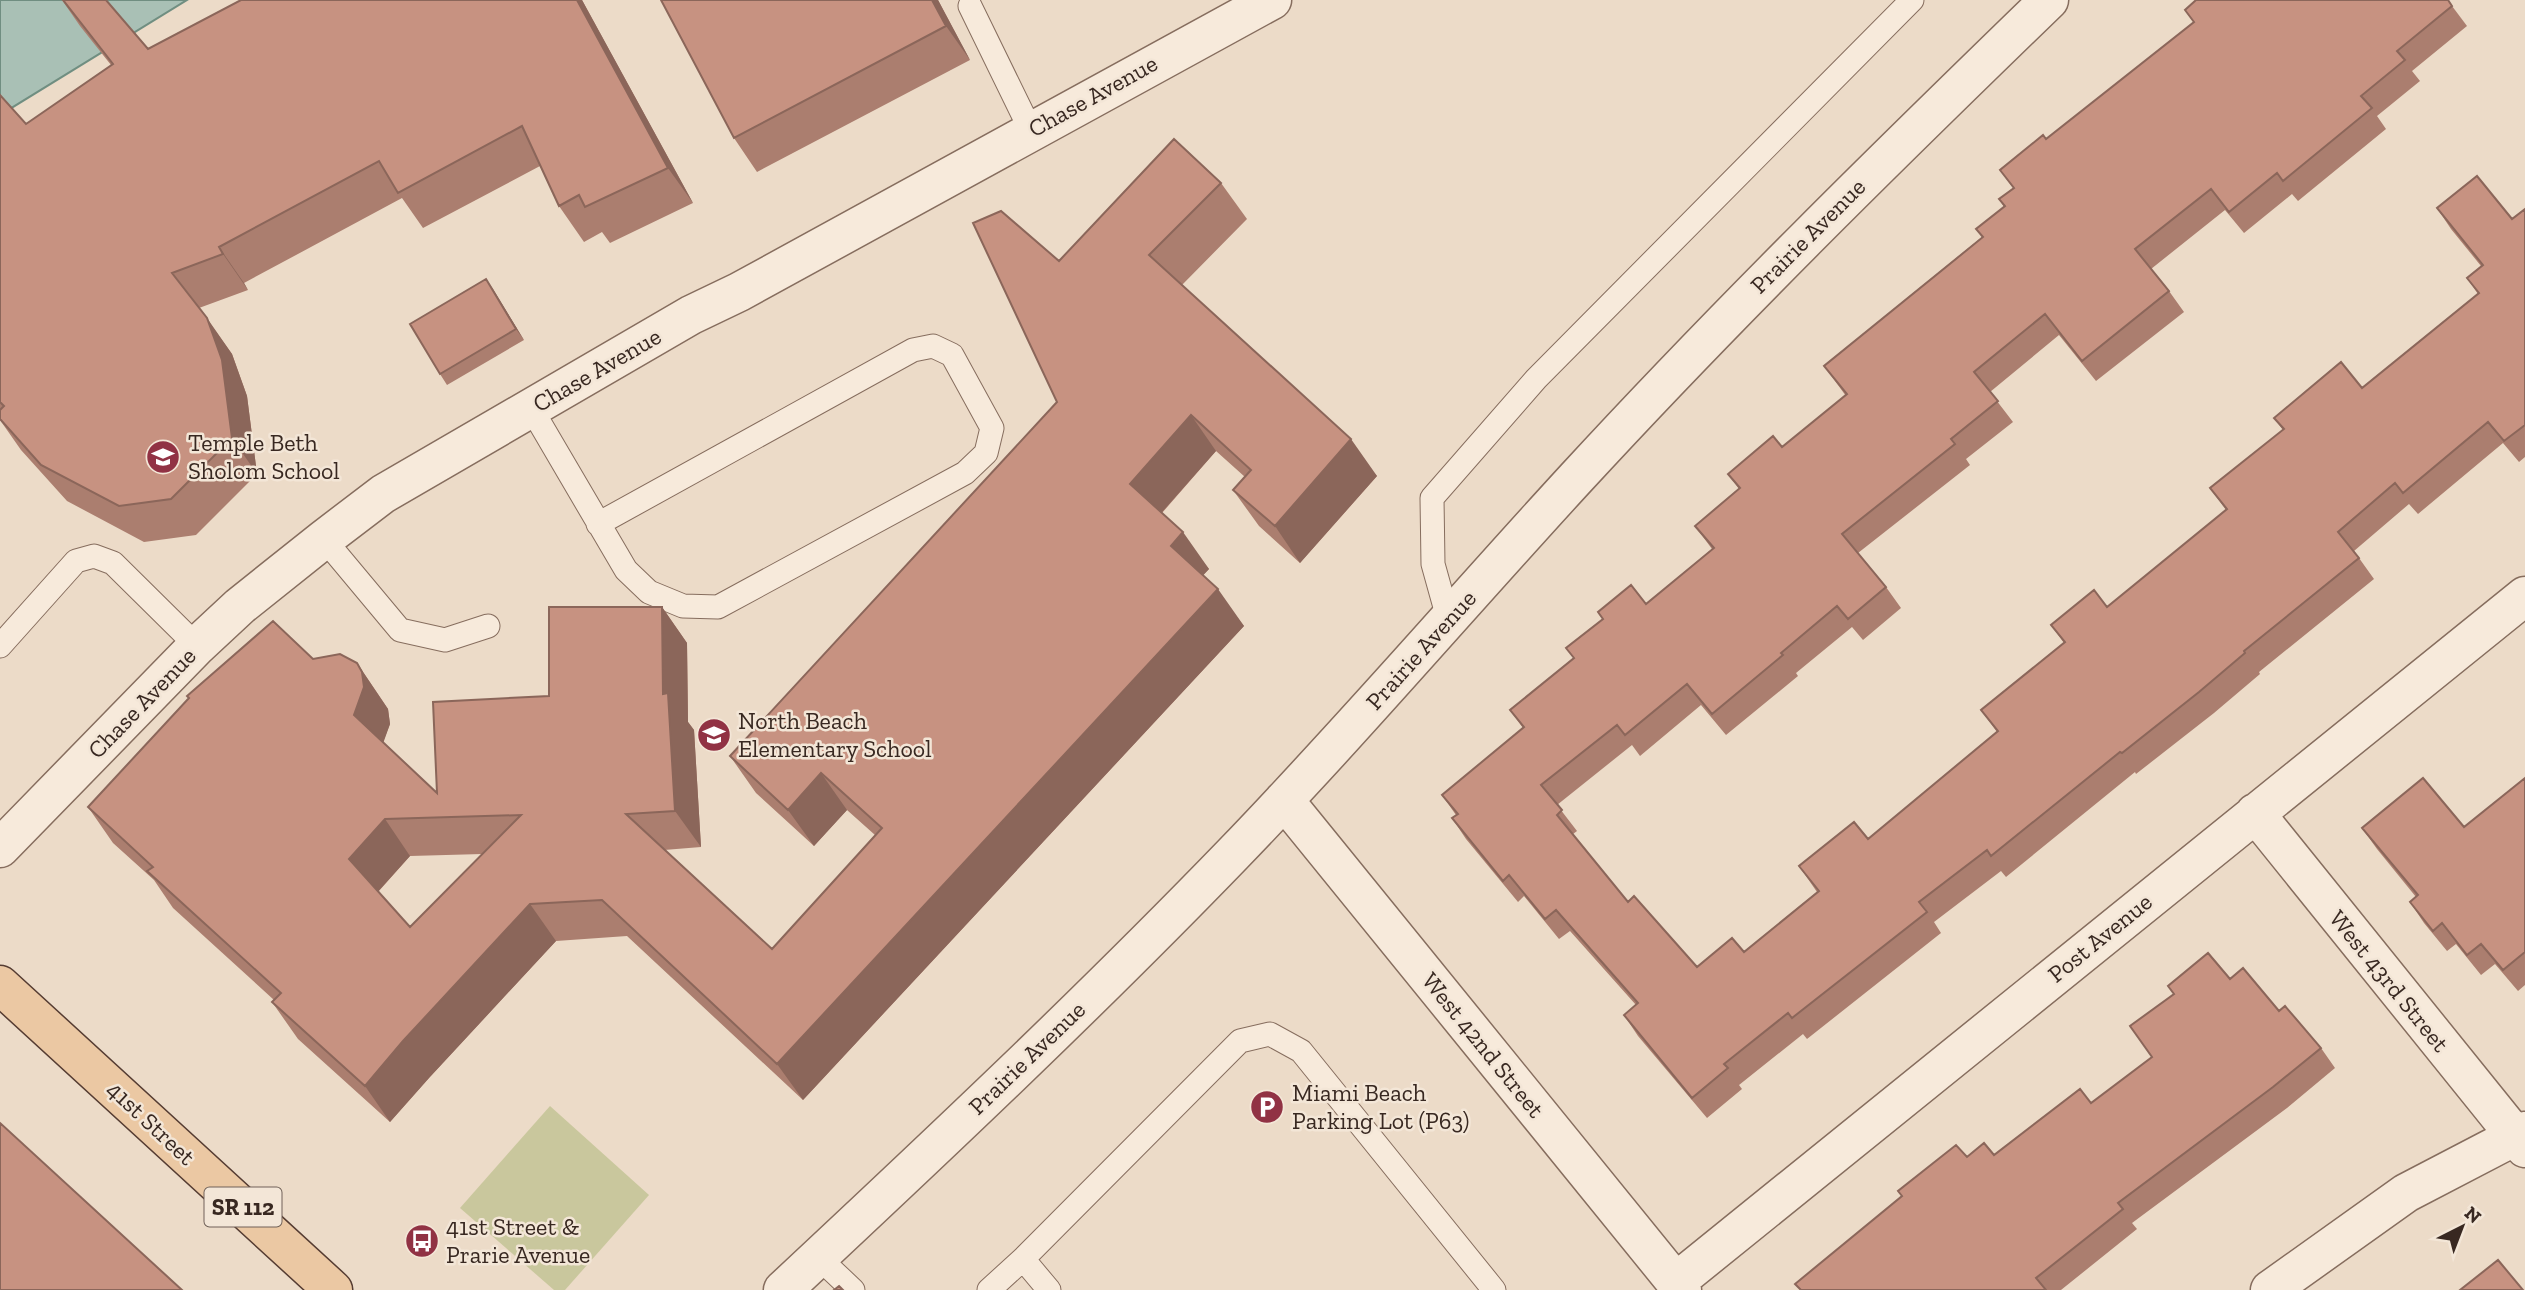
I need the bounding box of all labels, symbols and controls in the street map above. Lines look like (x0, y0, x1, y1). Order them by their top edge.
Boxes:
street label: Chase Avenue (1023, 48, 1162, 143)
street label: Prairie Avenue (1744, 172, 1871, 299)
street label: Chase Avenue (528, 321, 666, 418)
place label: Temple Beth Sholom School (188, 428, 340, 485)
school or university icon: Temple Beth Sholom School (144, 438, 182, 476)
street label: Prairie Avenue (1359, 584, 1482, 715)
street label: Chase Avenue (82, 641, 202, 764)
place label: North Beach Elementary School (738, 706, 932, 763)
school or university icon: North Beach Elementary School (695, 716, 733, 754)
street label: Post Avenue (2042, 887, 2158, 988)
street label: West 43rd Street (2323, 904, 2455, 1058)
street label: West 42nd Street (1416, 966, 1551, 1123)
street label: Prairie Avenue (962, 995, 1091, 1121)
street label: 41st Street (101, 1074, 202, 1171)
place label: Miami Beach Parking Lot (P63) (1292, 1078, 1469, 1135)
parking icon: Miami Beach Parking Lot (P63) (1248, 1088, 1286, 1126)
road number: SR 112 (204, 1188, 282, 1226)
north arrow (2427, 1192, 2497, 1262)
text: N (2460, 1201, 2486, 1228)
place label: 41st Street & Prarie Avenue (446, 1212, 590, 1269)
bus stop icon: 41st Street & Prarie Avenue (403, 1222, 441, 1260)

